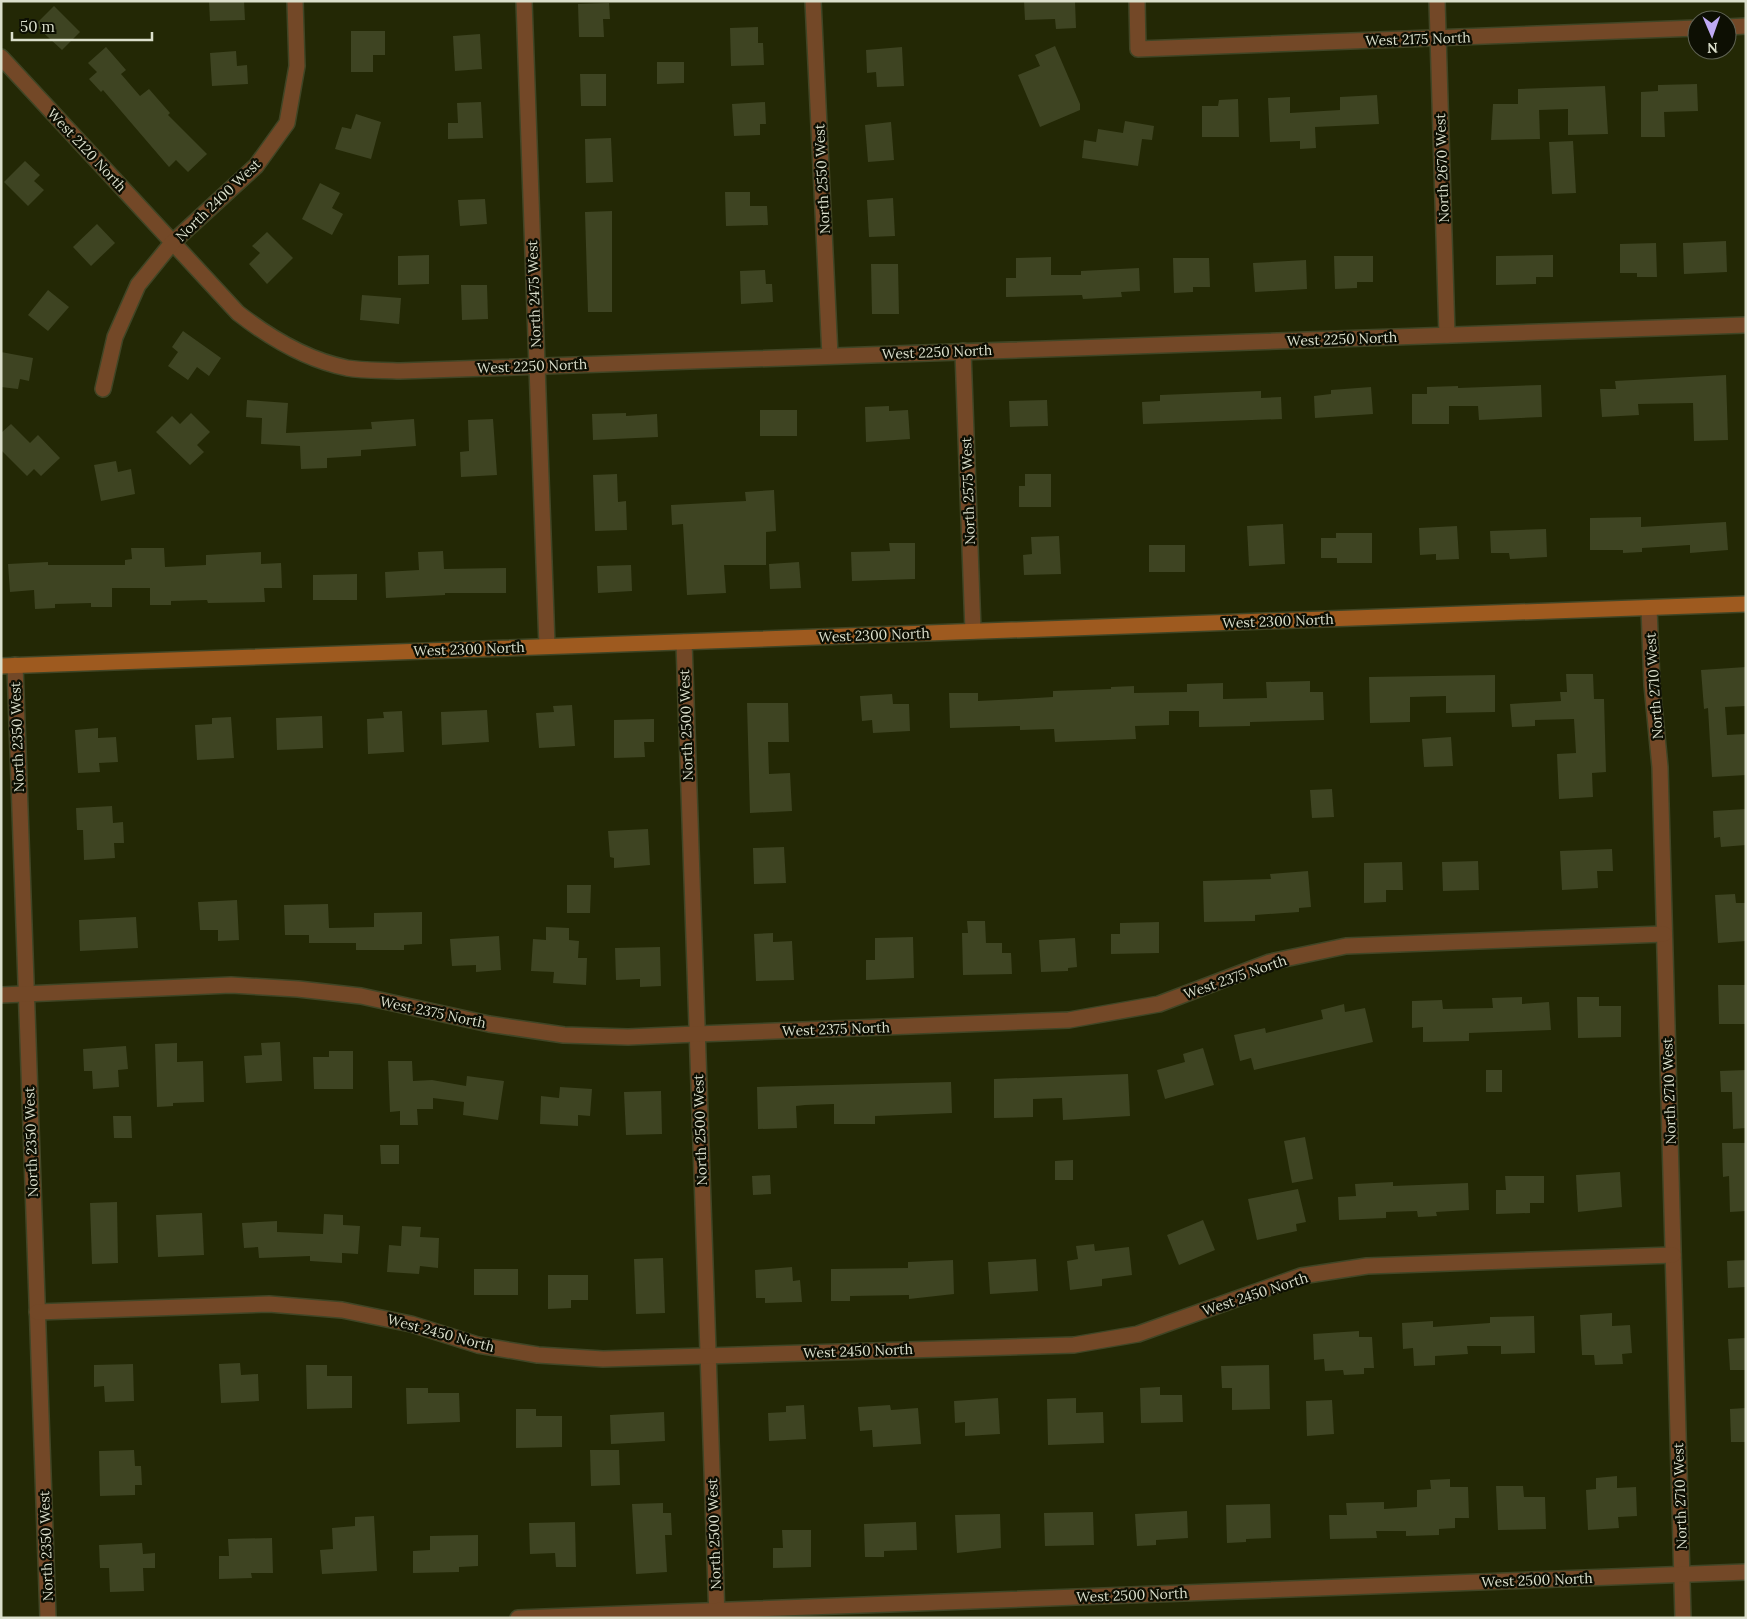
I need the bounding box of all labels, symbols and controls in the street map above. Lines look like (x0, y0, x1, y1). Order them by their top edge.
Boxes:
scale bar (12, 10, 152, 42)
north arrow (1687, 10, 1737, 60)
text: 50 m (20, 17, 55, 36)
street label: West 2175 North (1365, 28, 1471, 50)
text: N (1707, 39, 1718, 57)
street label: West 2120 North (44, 104, 130, 196)
street label: North 2670 West (1431, 112, 1453, 223)
street label: North 2550 West (810, 123, 834, 235)
street label: North 2400 West (172, 155, 265, 245)
street label: North 2475 West (523, 239, 545, 348)
street label: West 2250 North (1287, 328, 1397, 350)
street label: West 2250 North (882, 341, 992, 363)
street label: West 2250 North (477, 355, 587, 377)
street label: North 2575 West (957, 436, 979, 545)
street label: West 2300 North (1222, 610, 1334, 632)
street label: West 2300 North (818, 624, 930, 646)
street label: North 2710 West (1641, 632, 1667, 740)
street label: West 2300 North (413, 638, 525, 660)
street label: North 2500 West (675, 668, 697, 781)
street label: North 2350 West (6, 681, 28, 792)
street label: West 2375 North (1181, 951, 1289, 1003)
street label: West 2375 North (378, 992, 488, 1032)
street label: West 2375 North (782, 1018, 890, 1040)
street label: North 2710 West (1658, 1037, 1680, 1145)
street label: North 2500 West (689, 1073, 711, 1186)
street label: North 2350 West (20, 1086, 42, 1197)
street label: West 2450 North (1200, 1268, 1310, 1320)
street label: West 2450 North (386, 1310, 496, 1356)
street label: West 2450 North (803, 1340, 913, 1362)
street label: North 2710 West (1669, 1442, 1691, 1550)
street label: North 2500 West (703, 1477, 725, 1590)
street label: North 2350 West (35, 1490, 57, 1601)
street label: West 2500 North (1481, 1569, 1593, 1591)
street label: West 2500 North (1076, 1584, 1188, 1606)

